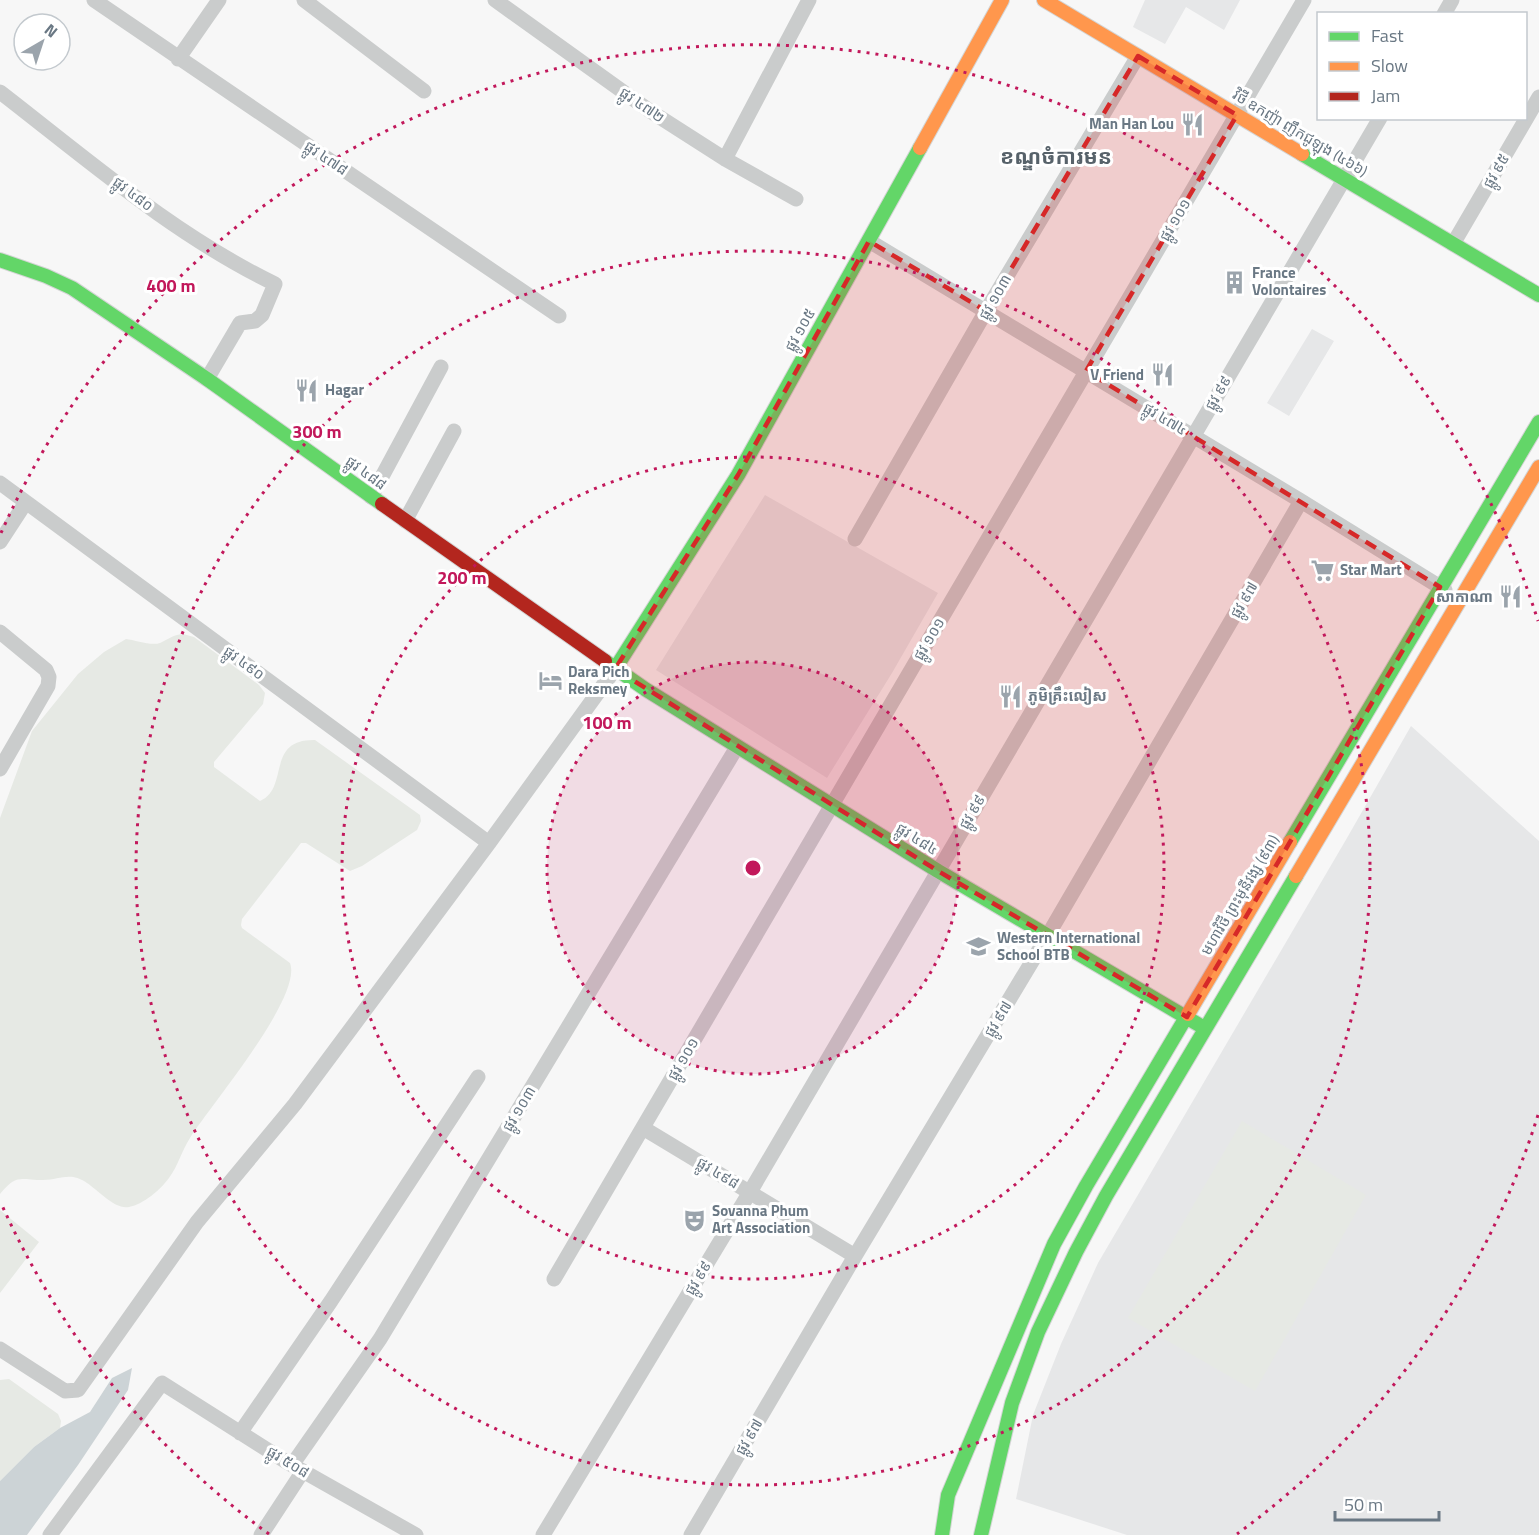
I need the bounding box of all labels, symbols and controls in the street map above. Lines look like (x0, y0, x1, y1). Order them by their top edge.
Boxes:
north arrow (12, 12, 72, 72)
legend (1317, 12, 1527, 120)
text: N (40, 18, 63, 43)
text: Fast (1371, 22, 1404, 49)
text: Slow (1371, 52, 1408, 79)
street label: ផ្លូវ ៤៧២ (614, 81, 670, 130)
text: Jam (1371, 82, 1400, 109)
street label: វិថី ឧកញ៉ា ញឹកជូឡុង (៤៦៦) (1227, 83, 1372, 184)
restaurant icon: Man Han Lou (1179, 111, 1205, 137)
place label: Man Han Lou (1089, 112, 1174, 135)
street label: ផ្លូវ ៤៧៨ (298, 134, 353, 183)
district label: ខណ្ឌចំការមន (1000, 140, 1112, 172)
street label: ផ្លូវ ៩៥ (1476, 149, 1517, 194)
street label: ផ្លូវ ៤៨០ (106, 170, 159, 219)
street label: ផ្លូវ ១០១ (1153, 194, 1198, 247)
place label: France Volontaires (1252, 261, 1326, 301)
street label: ផ្លូវ ១០៣ (972, 269, 1019, 325)
building icon: France Volontaires (1221, 269, 1247, 295)
text: 400 m (146, 272, 196, 299)
street label: ផ្លូវ ១០៥ (778, 304, 823, 357)
restaurant icon: V Friend (1149, 362, 1175, 388)
place label: V Friend (1090, 363, 1144, 386)
street label: ផ្លូវ ៩៩ (1198, 371, 1239, 416)
restaurant icon: Hagar (294, 377, 320, 403)
place label: Hagar (325, 378, 364, 401)
street label: ផ្លូវ ៤៧៤ (1137, 396, 1192, 443)
text: 300 m (292, 418, 342, 445)
street label: ផ្លូវ ៤៨៨ (339, 450, 392, 497)
supermarket icon: Star Mart (1309, 557, 1335, 583)
place label: Star Mart (1340, 558, 1402, 581)
text: 200 m (437, 564, 487, 591)
street label: ផ្លូវ ៩៧ (1224, 577, 1265, 624)
restaurant icon: សាកាណា (1498, 584, 1524, 610)
place label: សាកាណា (1436, 585, 1493, 608)
street label: ផ្លូវ ១០១ (907, 613, 952, 666)
street label: ផ្លូវ ៤៩០ (217, 640, 270, 687)
place label: Dara Pich Reksmey (568, 660, 629, 700)
hotel icon: Dara Pich Reksmey (537, 668, 563, 694)
restaurant icon: ភូមិគ្រឹះលៀស (997, 683, 1023, 709)
place label: ភូមិគ្រឹះលៀស (1028, 684, 1107, 707)
text: 100 m (582, 709, 632, 736)
street label: ផ្លូវ ៩៩ (952, 790, 993, 835)
street label: ផ្លូវ ៤៨៤ (890, 817, 943, 863)
street label: មហាវិថី ព្រះមុនីវង្ស (៩៣) (1194, 830, 1285, 959)
centre of rings (743, 858, 763, 878)
place label: Western International School BTB (997, 926, 1140, 966)
school or university icon: Western International School BTB (966, 934, 992, 960)
street label: ផ្លូវ ៩៧ (978, 996, 1020, 1043)
street label: ផ្លូវ ១០១ (661, 1033, 706, 1086)
street label: ផ្លូវ ១០៣ (496, 1082, 543, 1137)
street label: ផ្លូវ ៤៩៨ (691, 1151, 744, 1196)
place label: Sovanna Phum Art Association (712, 1199, 810, 1239)
theatre icon: Sovanna Phum Art Association (681, 1207, 707, 1233)
street label: ផ្លូវ ៩៩ (678, 1256, 719, 1301)
street label: ផ្លូវ ៩៧ (729, 1414, 770, 1461)
street label: ផ្លូវ ៥០៨ (261, 1440, 314, 1485)
scale bar (1335, 1484, 1438, 1522)
text: 50 m (1344, 1491, 1383, 1518)

